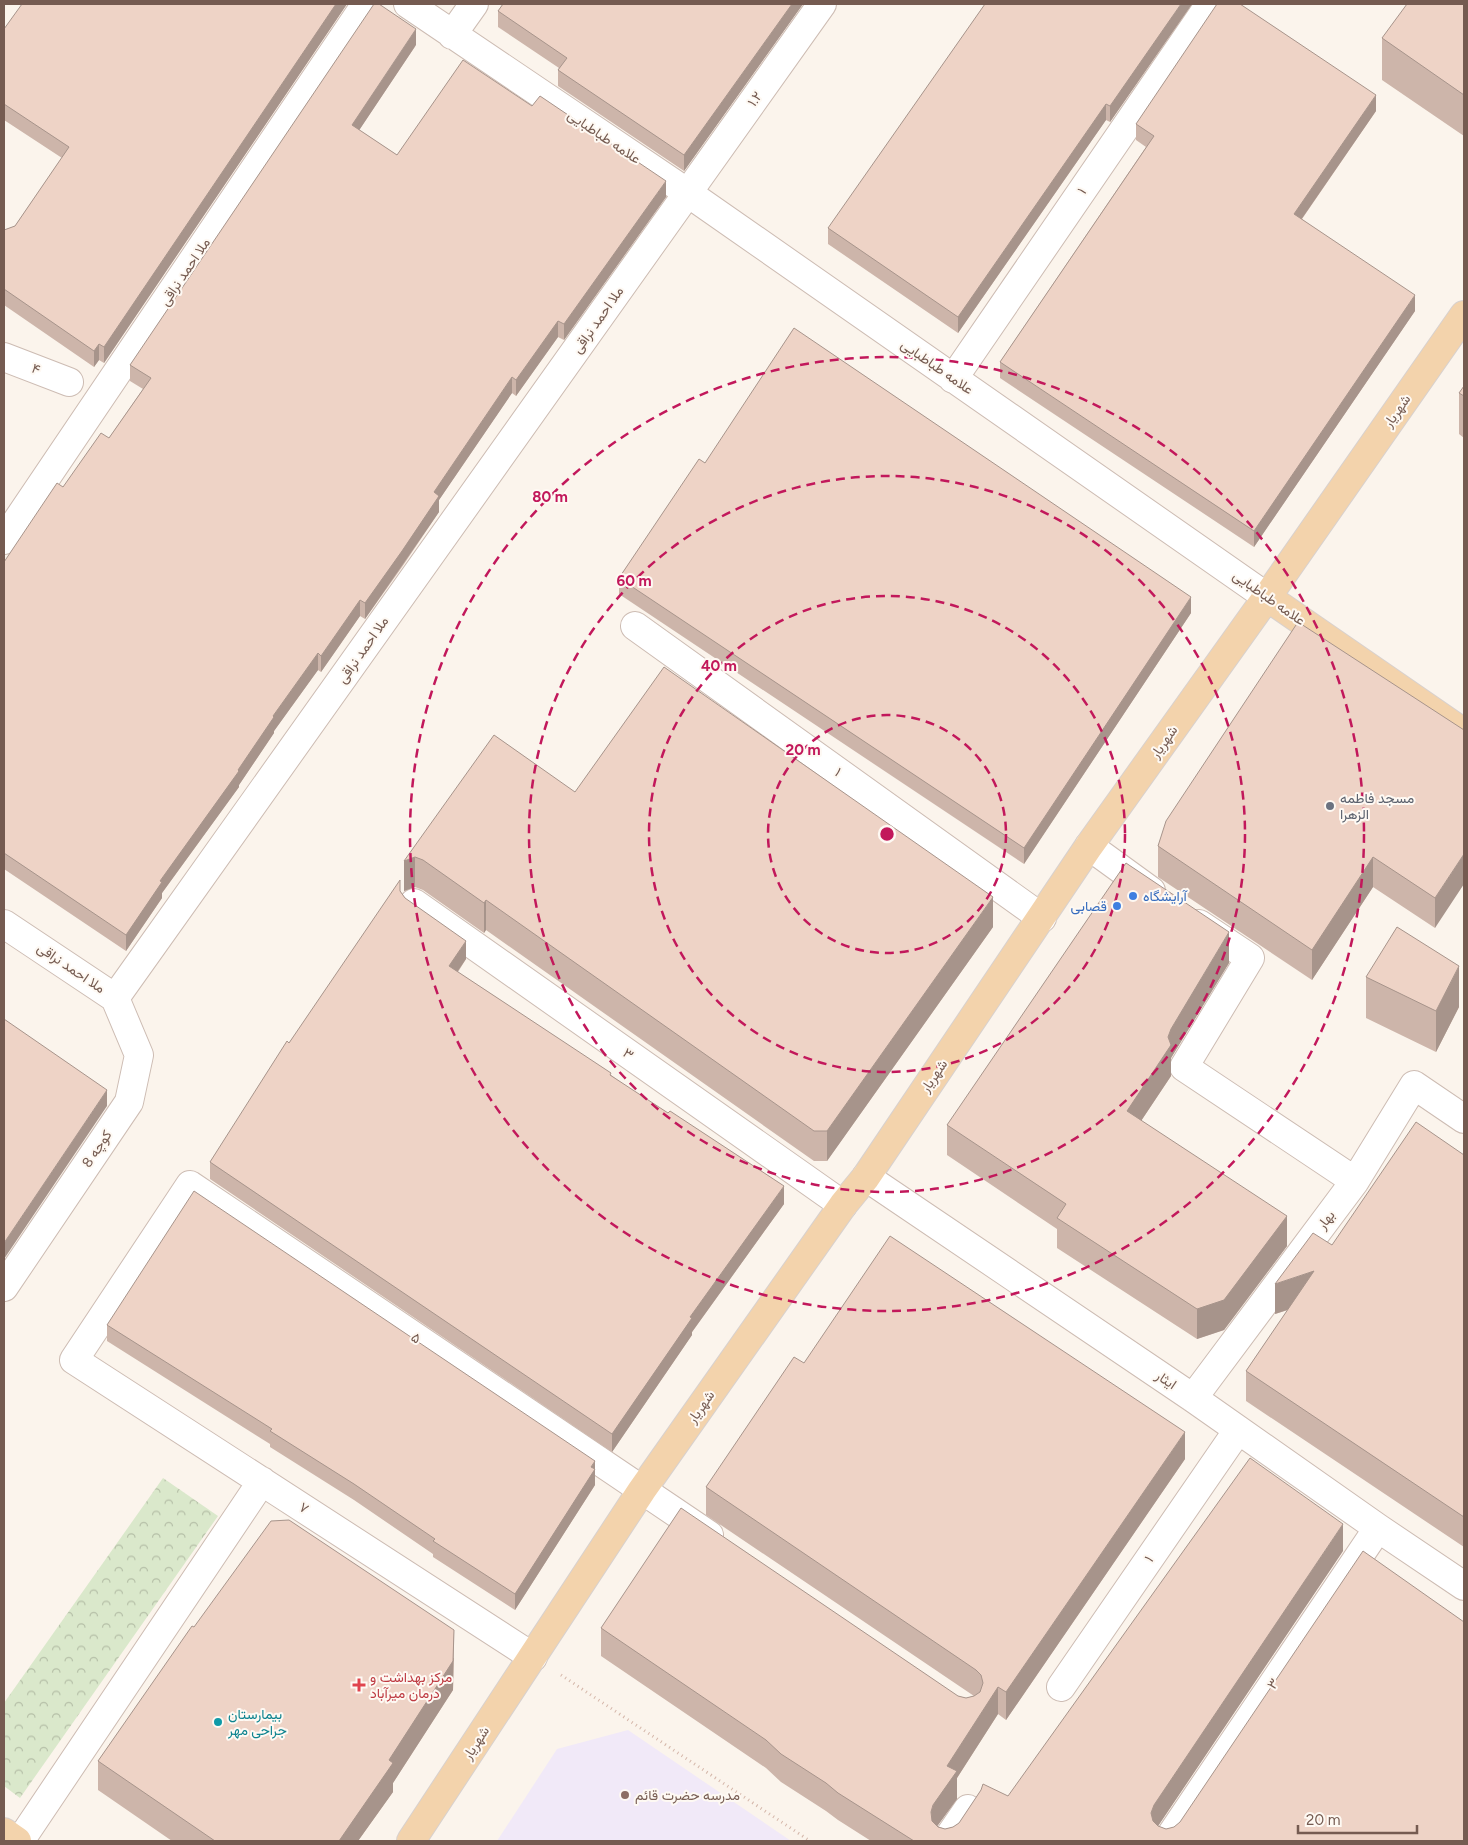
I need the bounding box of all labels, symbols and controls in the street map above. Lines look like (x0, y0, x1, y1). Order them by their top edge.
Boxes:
street label: ۱.۲ (744, 88, 766, 110)
street label: علامه طباطبایی (564, 106, 644, 168)
street label: ۱ (1074, 185, 1090, 197)
street label: ملا احمد نراقی (156, 235, 214, 309)
street label: ملا احمد نراقی (569, 283, 627, 357)
street label: علامه طباطبایی (897, 336, 977, 398)
street label: ۴ (29, 360, 43, 378)
street label: شهریار (1379, 391, 1414, 432)
text: 80 m (532, 488, 568, 506)
street label: علامه طباطبایی (1229, 567, 1309, 629)
text: 60 m (616, 572, 652, 590)
street label: ملا احمد نراقی (334, 613, 392, 687)
text: 40 m (701, 657, 737, 675)
street label: شهریار (1146, 722, 1181, 763)
text: 20 m (785, 741, 821, 759)
street label: ۱ (831, 764, 845, 780)
place label: مسجد فاطمه الزهرا (1340, 790, 1414, 823)
marker: مسجد فاطمه الزهرا (1324, 800, 1336, 812)
centre of rings (878, 825, 896, 843)
place label: آرایشگاه (1143, 888, 1189, 905)
marker: آرایشگاه (1127, 890, 1139, 902)
place label: قصابی (1070, 898, 1107, 915)
marker: قصابی (1111, 900, 1123, 912)
street label: ملا احمد نراقی (34, 939, 108, 997)
street label: ۳ (619, 1044, 637, 1064)
street label: شهریار (916, 1056, 951, 1097)
street label: کوچه 8 (78, 1127, 116, 1171)
street label: بهار (1313, 1207, 1339, 1234)
street label: ۵ (408, 1329, 424, 1347)
street label: ایثار (1152, 1366, 1180, 1393)
street label: شهریار (683, 1387, 718, 1428)
street label: ۷ (296, 1499, 312, 1517)
street label: ۱ (1141, 1552, 1157, 1566)
place label: مرکز بهداشت و درمان میرآباد (370, 1669, 452, 1702)
street label: ۳ (1263, 1675, 1283, 1693)
marker: مرکز بهداشت و درمان میرآباد (352, 1678, 366, 1692)
place label: بیمارستان جراحی مهر (227, 1706, 287, 1739)
marker: بیمارستان جراحی مهر (212, 1716, 224, 1728)
street label: شهریار (458, 1723, 493, 1764)
place label: مدرسه حضرت قائم (635, 1787, 740, 1804)
marker: مدرسه حضرت قائم (619, 1789, 631, 1801)
scale bar (1298, 1802, 1417, 1834)
text: 20 m (1306, 1811, 1340, 1829)

